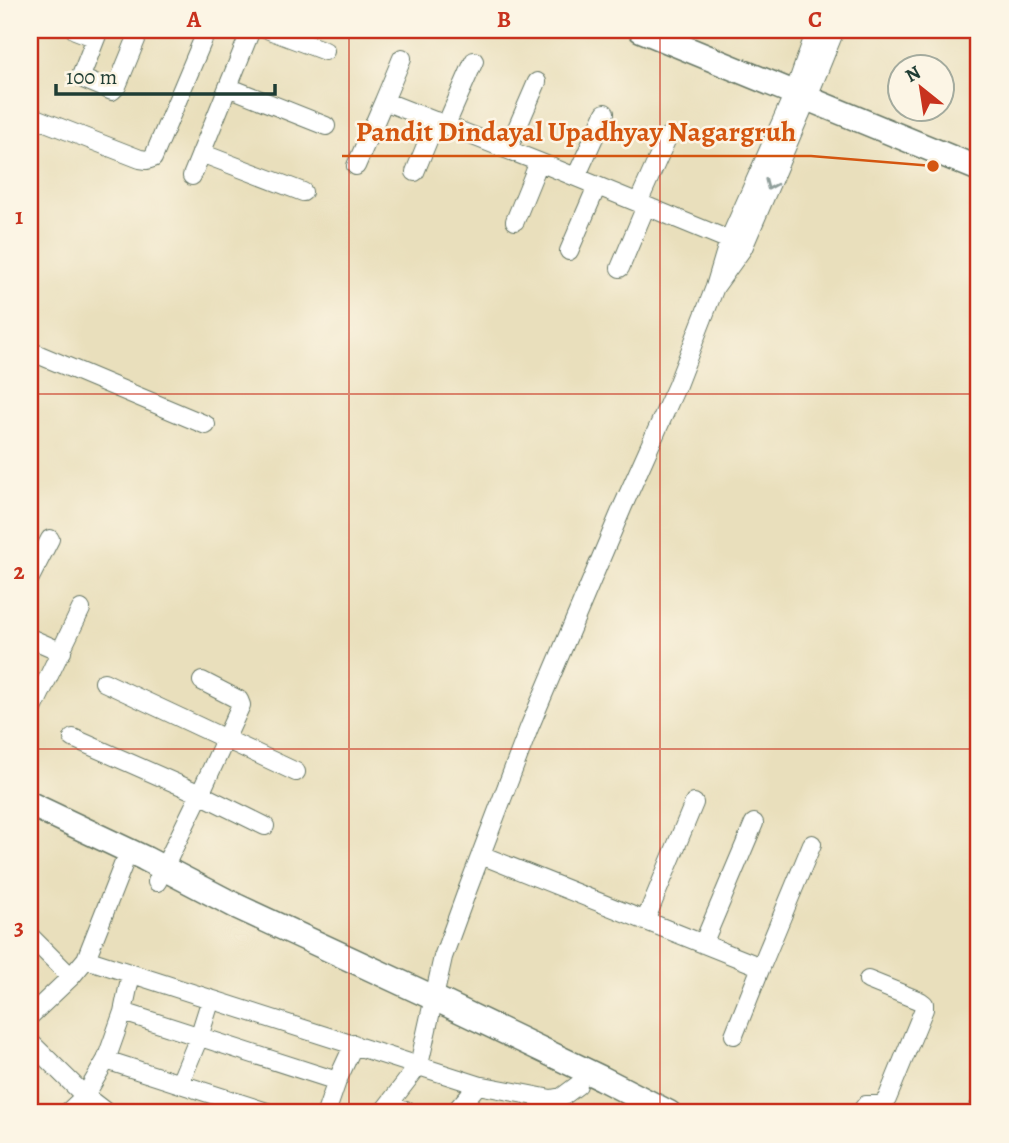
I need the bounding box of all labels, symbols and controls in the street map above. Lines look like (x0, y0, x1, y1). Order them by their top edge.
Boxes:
text: A (186, 4, 202, 35)
text: B (497, 4, 511, 35)
text: C (808, 4, 822, 35)
scale bar (56, 52, 275, 96)
north arrow (886, 52, 956, 122)
text: N (901, 59, 926, 89)
text: 100 m (66, 63, 117, 91)
callout: Pandit Dindayal Upadhyay Nagargruh (342, 107, 811, 156)
text: Pandit Dindayal Upadhyay Nagargruh (356, 113, 796, 151)
one-way arrow (764, 177, 778, 190)
text: 1 (15, 201, 23, 232)
text: 2 (13, 556, 25, 587)
text: 3 (14, 912, 24, 943)

